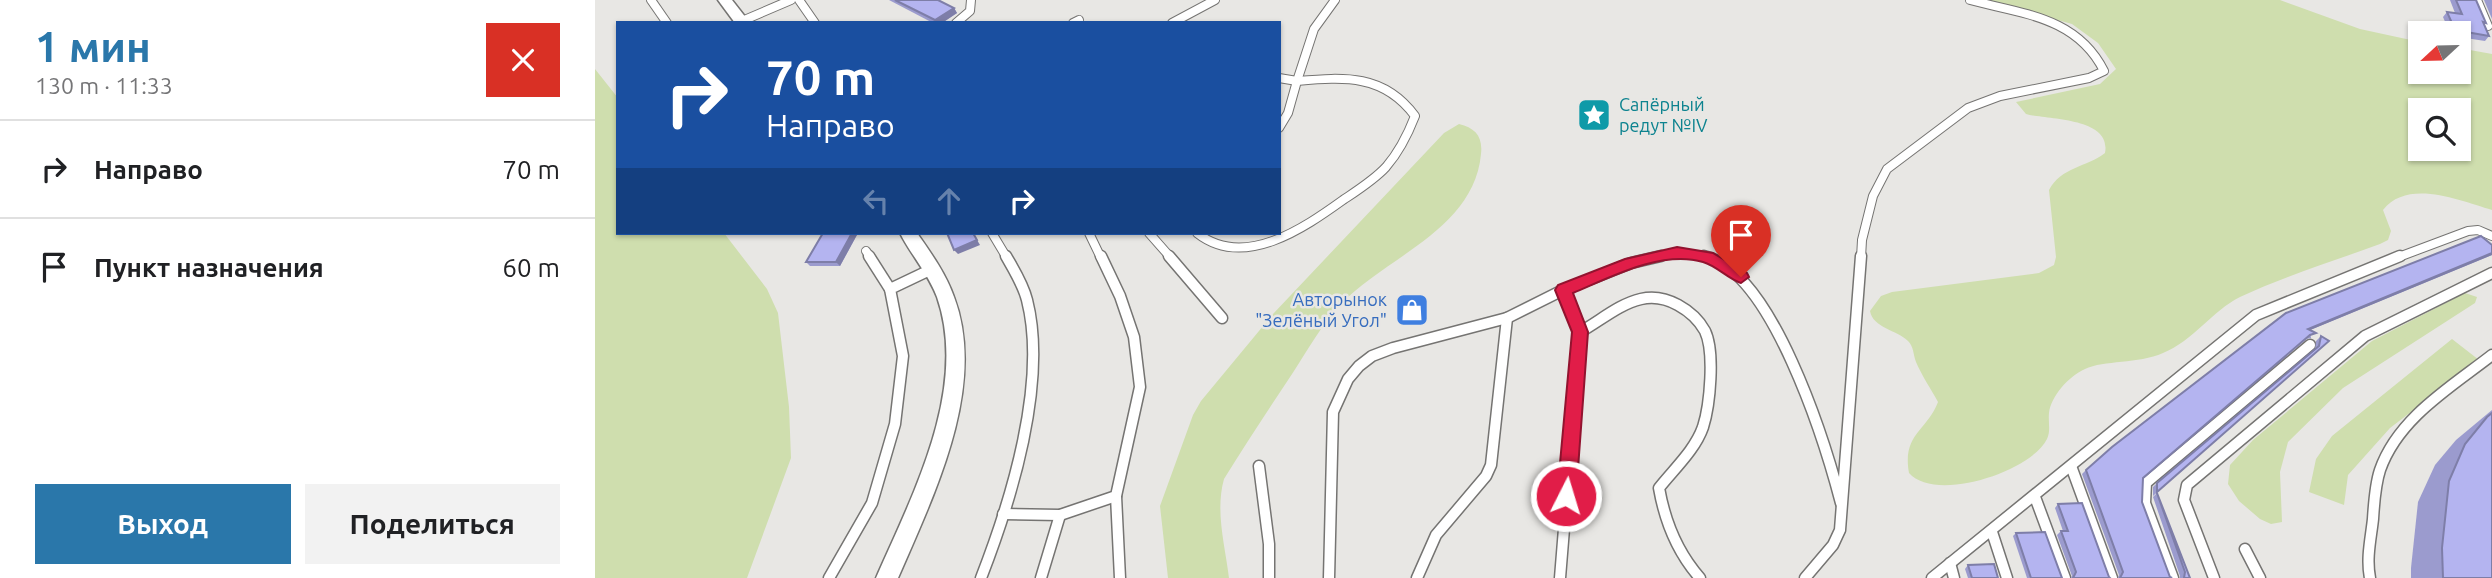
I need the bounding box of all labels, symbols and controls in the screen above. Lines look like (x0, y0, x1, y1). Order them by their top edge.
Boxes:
north arrow (2408, 21, 2471, 84)
map controls (2408, 21, 2471, 161)
text: 1 мин (35, 23, 151, 70)
button: close (486, 23, 560, 97)
icon: right (651, 49, 742, 140)
text: 70 m (766, 49, 875, 104)
text: 130 m · 11:33 (35, 73, 173, 98)
place label: Сапёрный редут №IV (1619, 94, 1708, 135)
place icon: Сапёрный редут №IV (1575, 96, 1613, 134)
button: search (2408, 98, 2471, 161)
text: Направо (766, 107, 895, 143)
icon: right (35, 150, 73, 188)
text: Направо (94, 155, 203, 184)
text: 70 m (502, 155, 560, 184)
icon: left (857, 182, 895, 220)
icon: ahead (930, 182, 968, 220)
icon: right (1003, 182, 1041, 220)
pin (1711, 205, 1771, 277)
icon: arrive (1722, 216, 1760, 254)
icon: arrive (35, 248, 73, 286)
text: Пункт назначения (94, 253, 324, 282)
text: 60 m (502, 253, 560, 282)
place label: Авторынок "Зелёный Угол" (1255, 289, 1387, 330)
shop icon: Авторынок "Зелёный Угол" (1393, 291, 1431, 329)
position arrow (1529, 459, 1603, 533)
button: Выход (35, 484, 291, 564)
button: Поделиться (305, 484, 560, 564)

